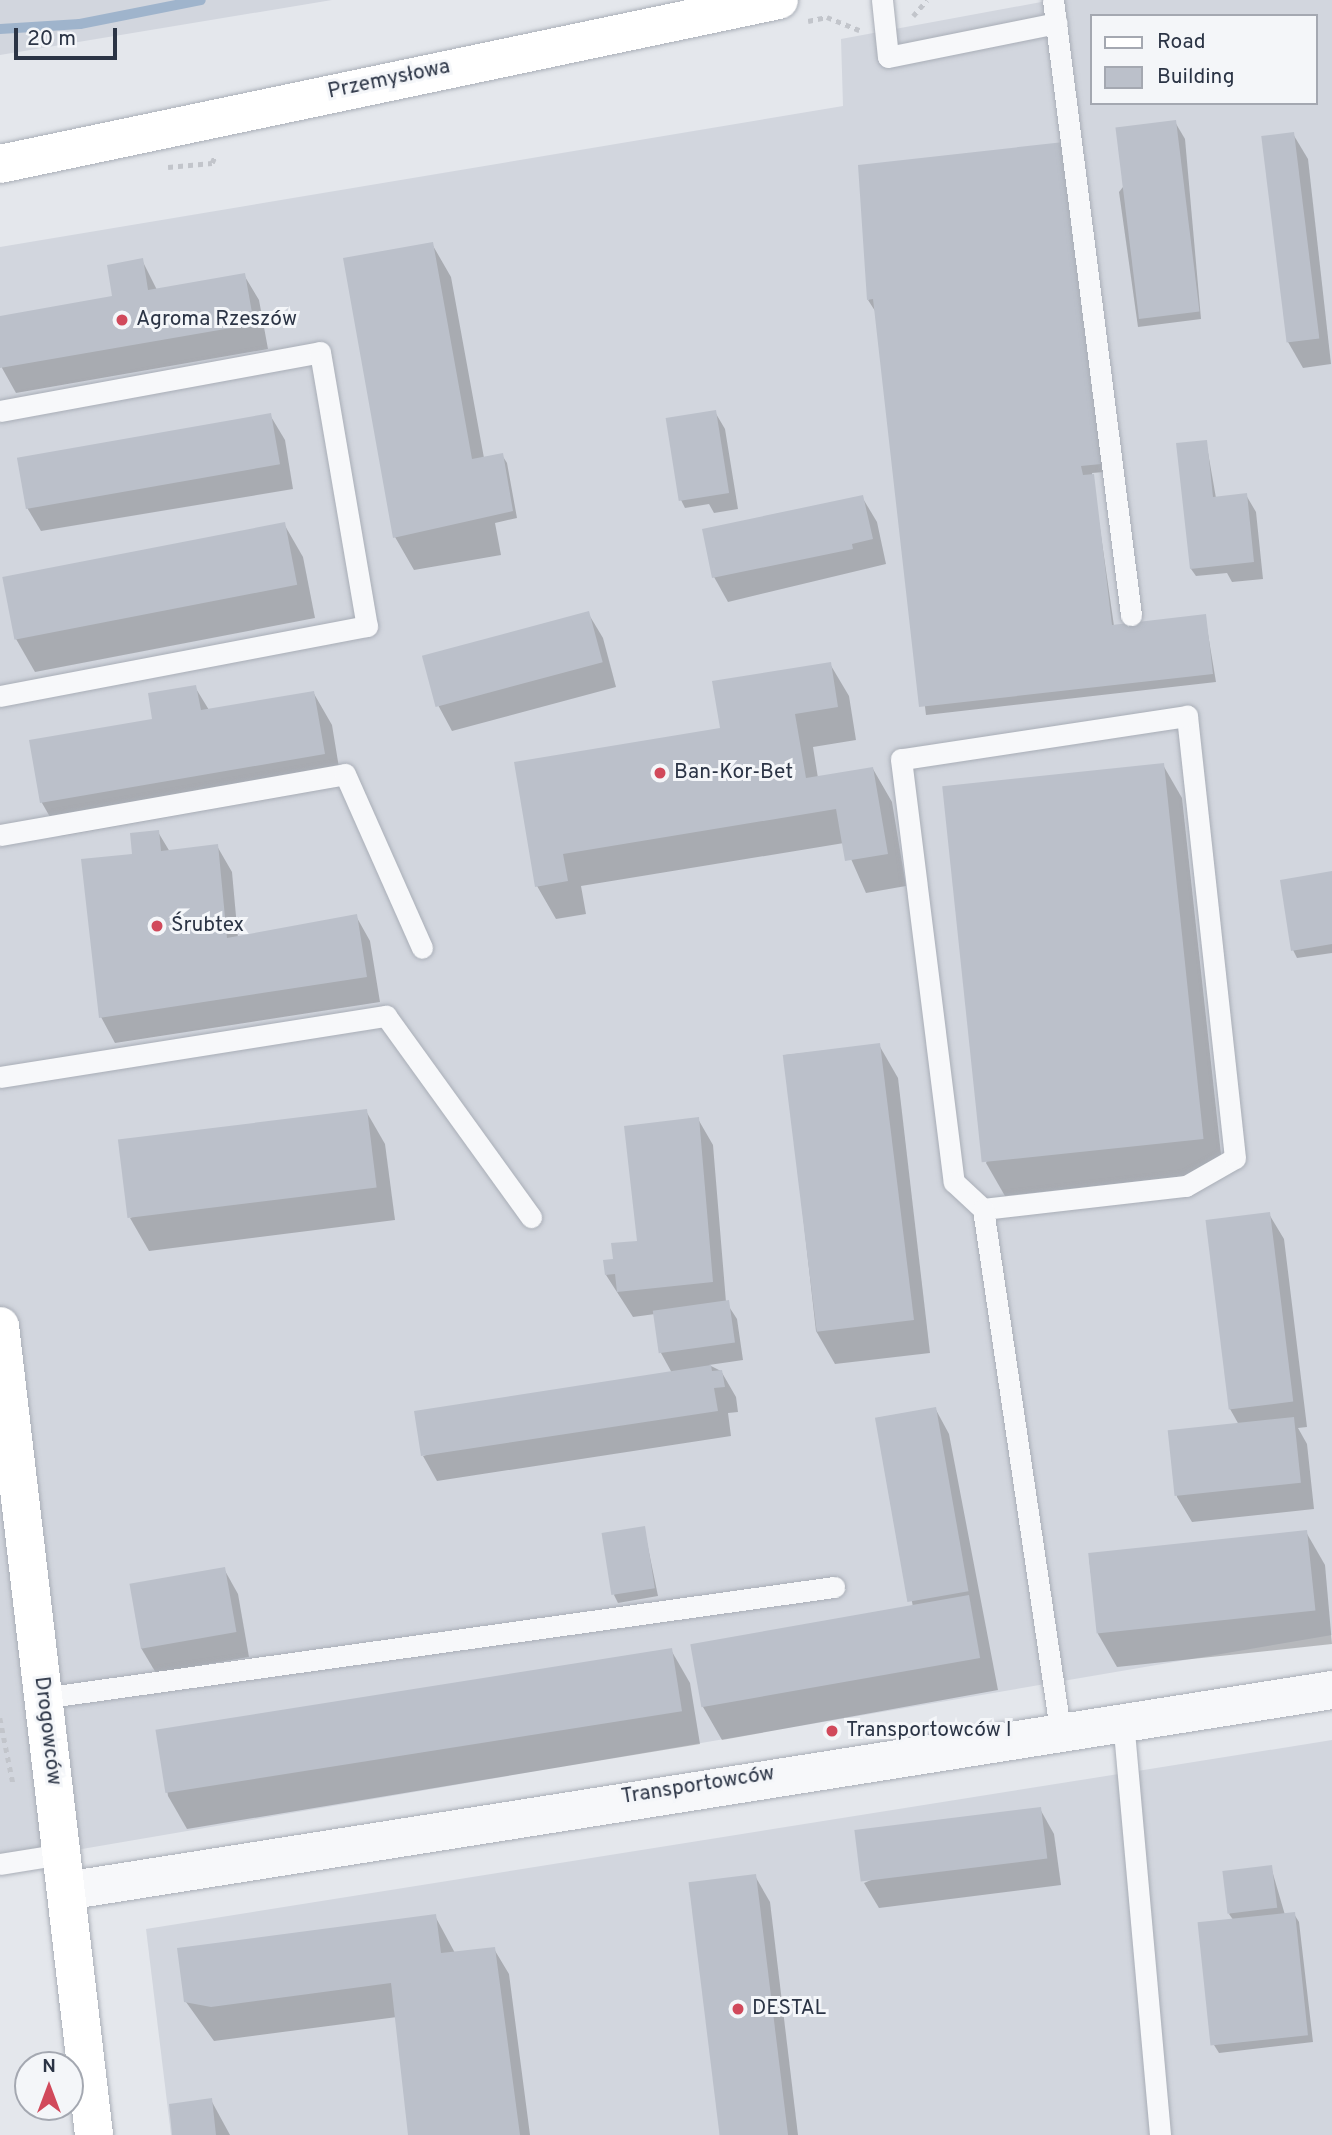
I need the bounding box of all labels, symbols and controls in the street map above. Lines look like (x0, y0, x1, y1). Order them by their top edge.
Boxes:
scale bar (18, 14, 121, 58)
legend (1090, 14, 1318, 105)
text: 20 m (27, 26, 76, 53)
text: Road (1157, 29, 1206, 56)
street label: Przemysłowa (326, 55, 452, 105)
text: Building (1157, 64, 1235, 91)
place label: Agroma Rzeszów (136, 307, 297, 333)
marker: Agroma Rzeszów (114, 312, 130, 328)
place label: Ban-Kor-Bet (674, 760, 793, 786)
marker: Ban-Kor-Bet (652, 765, 668, 781)
place label: Śrubtex (171, 913, 244, 939)
marker: Śrubtex (149, 918, 165, 934)
street label: Drogowców (28, 1675, 66, 1787)
place label: Transportowców I (846, 1718, 1012, 1744)
marker: Transportowców I (824, 1723, 840, 1739)
street label: Transportowców (620, 1761, 776, 1811)
place label: DESTAL (752, 1996, 826, 2022)
marker: DESTAL (730, 2001, 746, 2017)
north arrow (14, 2051, 84, 2121)
text: N (42, 2055, 56, 2079)

